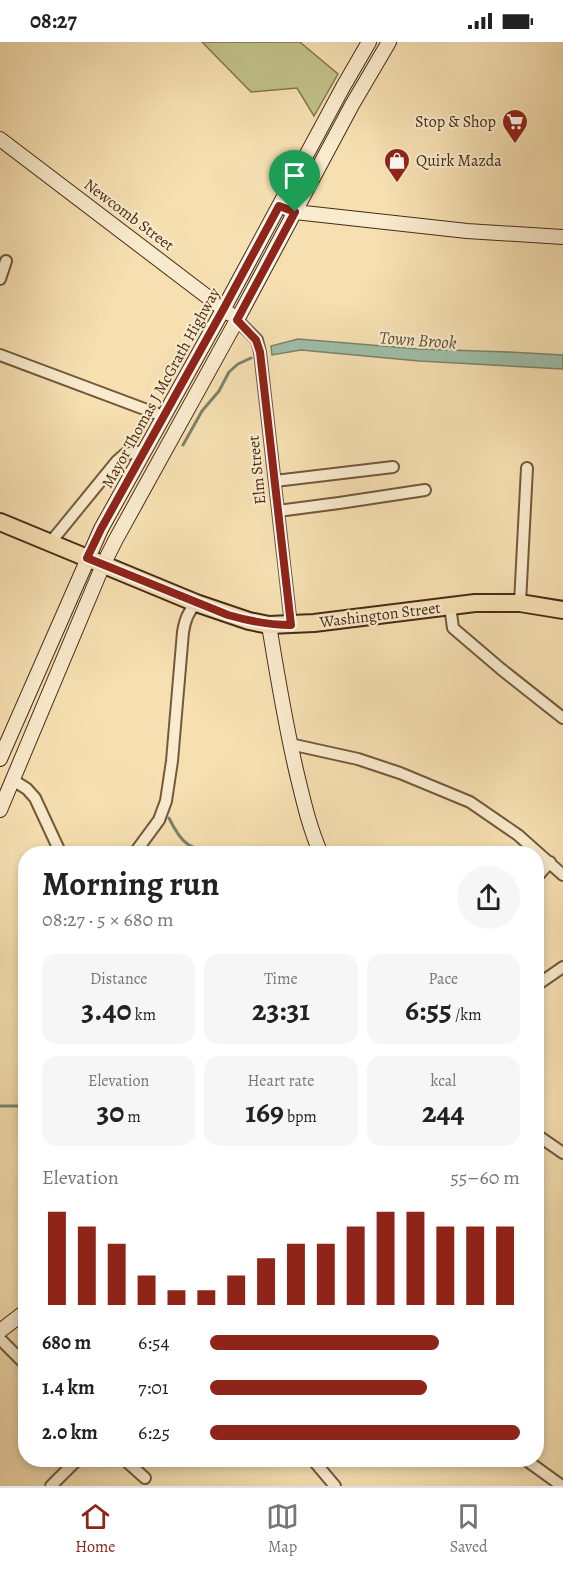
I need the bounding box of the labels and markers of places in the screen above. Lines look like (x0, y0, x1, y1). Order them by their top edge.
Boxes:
supermarket icon: Stop & Shop (500, 107, 530, 145)
place label: Stop & Shop (415, 111, 496, 133)
shop icon: Quirk Mazda (382, 146, 412, 184)
pin (269, 150, 320, 212)
place label: Quirk Mazda (416, 150, 502, 172)

